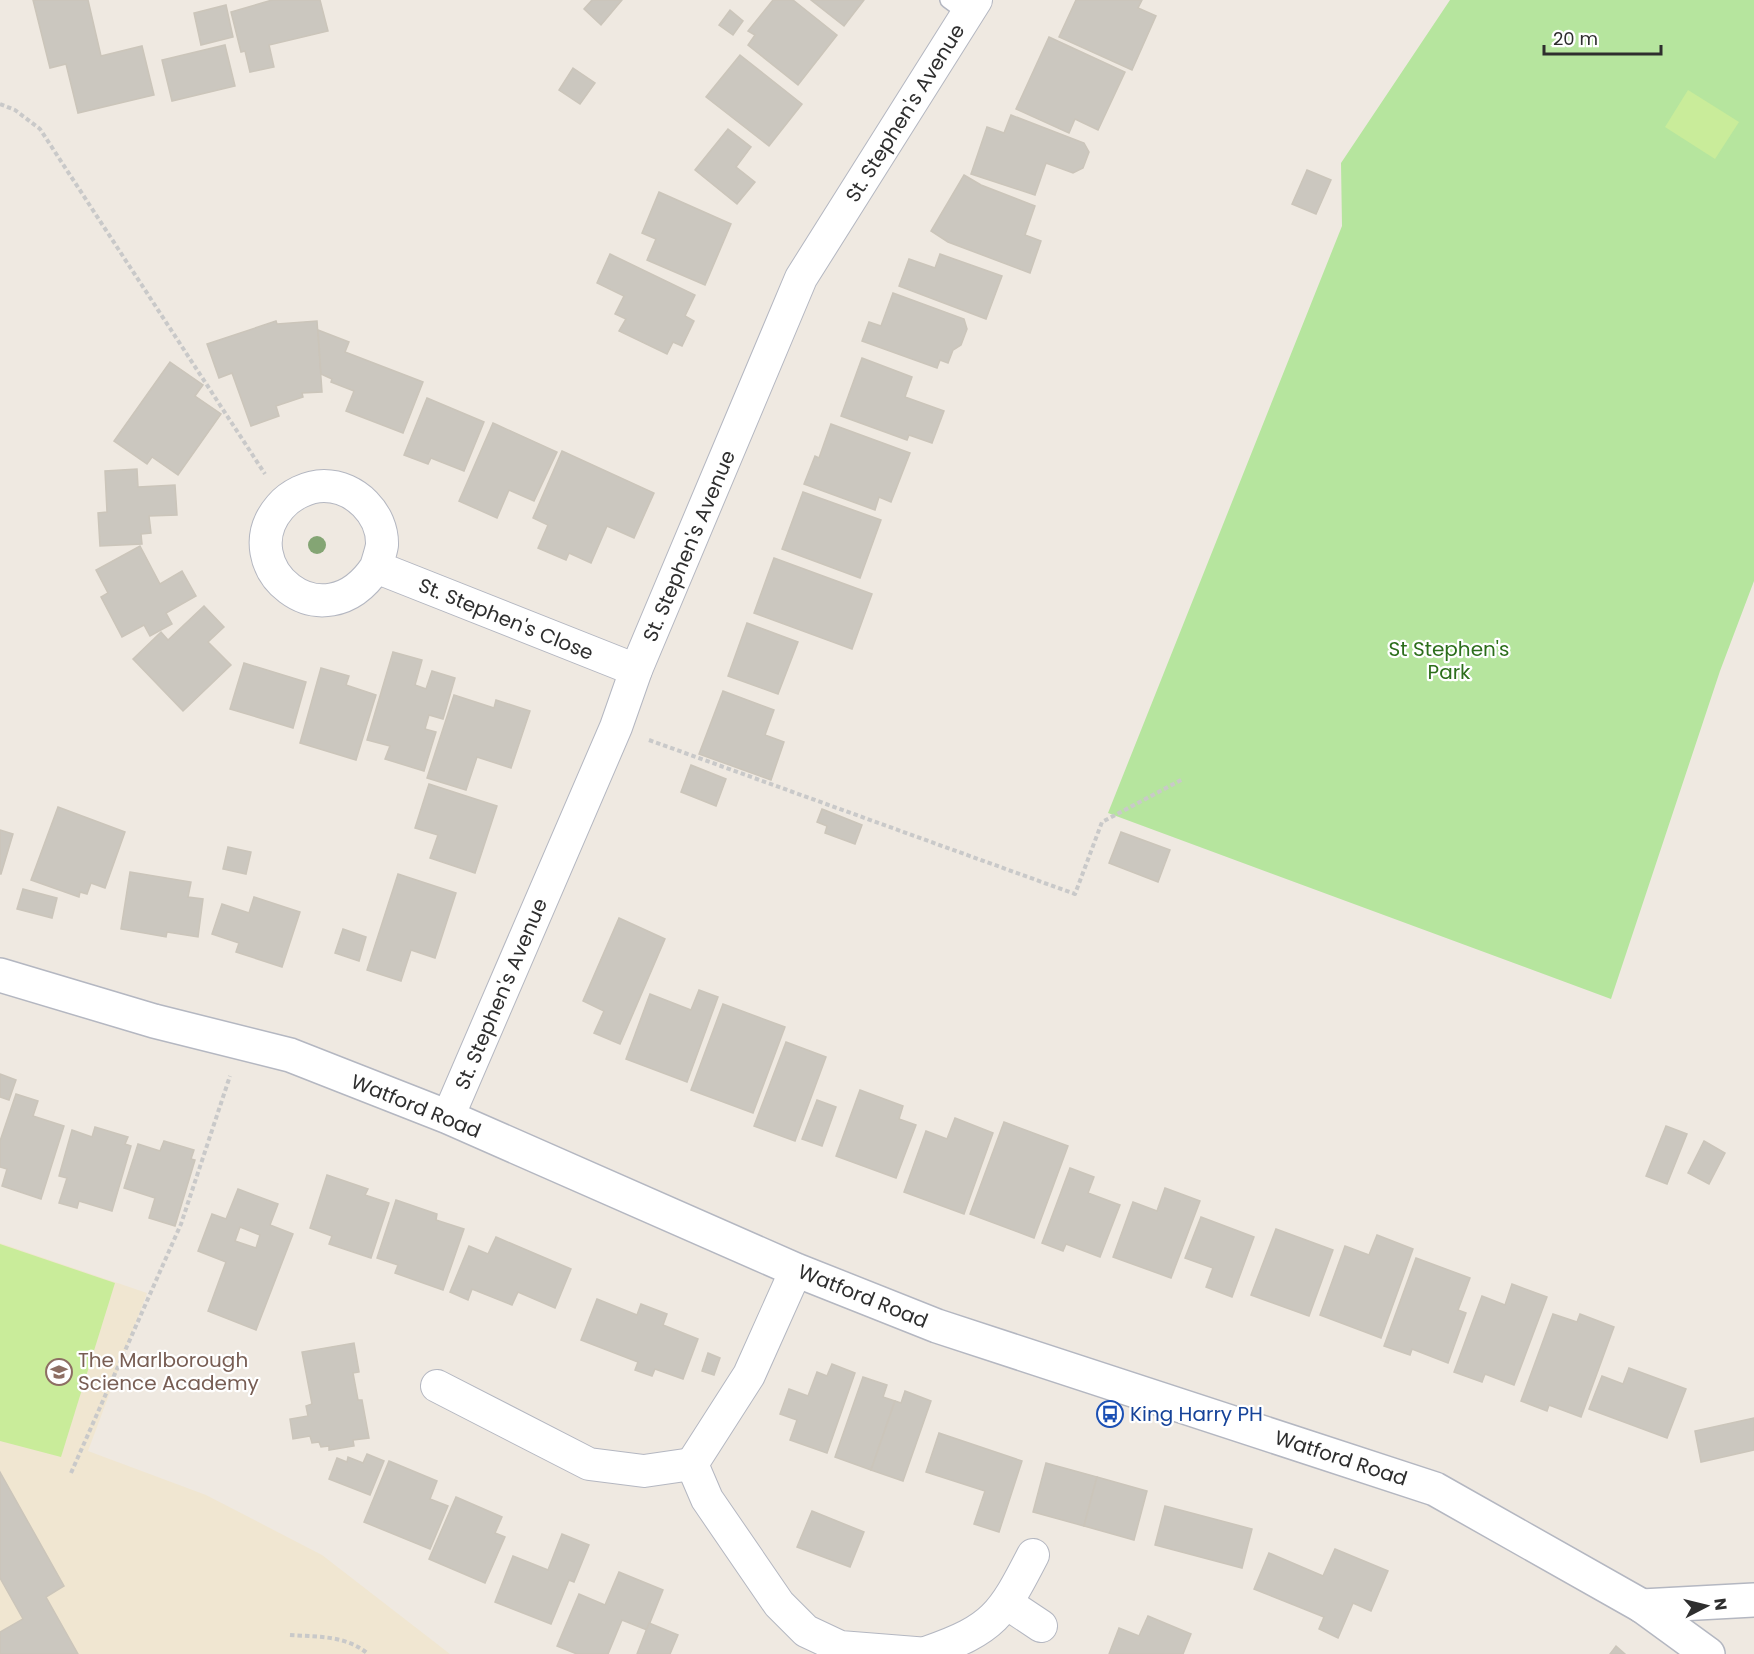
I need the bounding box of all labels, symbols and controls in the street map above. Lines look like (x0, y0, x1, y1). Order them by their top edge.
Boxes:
street label: St. Stephen's Avenue (839, 18, 971, 208)
scale bar (1544, 18, 1661, 56)
text: 20 m (1553, 26, 1598, 51)
street label: St. Stephen's Avenue (636, 446, 742, 646)
street label: St. Stephen's Close (414, 571, 598, 667)
park label: St Stephen's Park (1389, 635, 1509, 686)
street label: St. Stephen's Avenue (448, 894, 554, 1094)
street label: Watford Road (347, 1067, 485, 1145)
street label: Watford Road (794, 1257, 932, 1335)
place label: The Marlborough Science Academy (78, 1346, 259, 1397)
school or university icon: The Marlborough Science Academy (44, 1357, 74, 1387)
bus stop icon: King Harry PH (1095, 1399, 1125, 1429)
place label: King Harry PH (1130, 1400, 1263, 1428)
street label: Watford Road (1271, 1423, 1411, 1493)
north arrow (1676, 1576, 1736, 1636)
text: N (1708, 1597, 1733, 1612)

